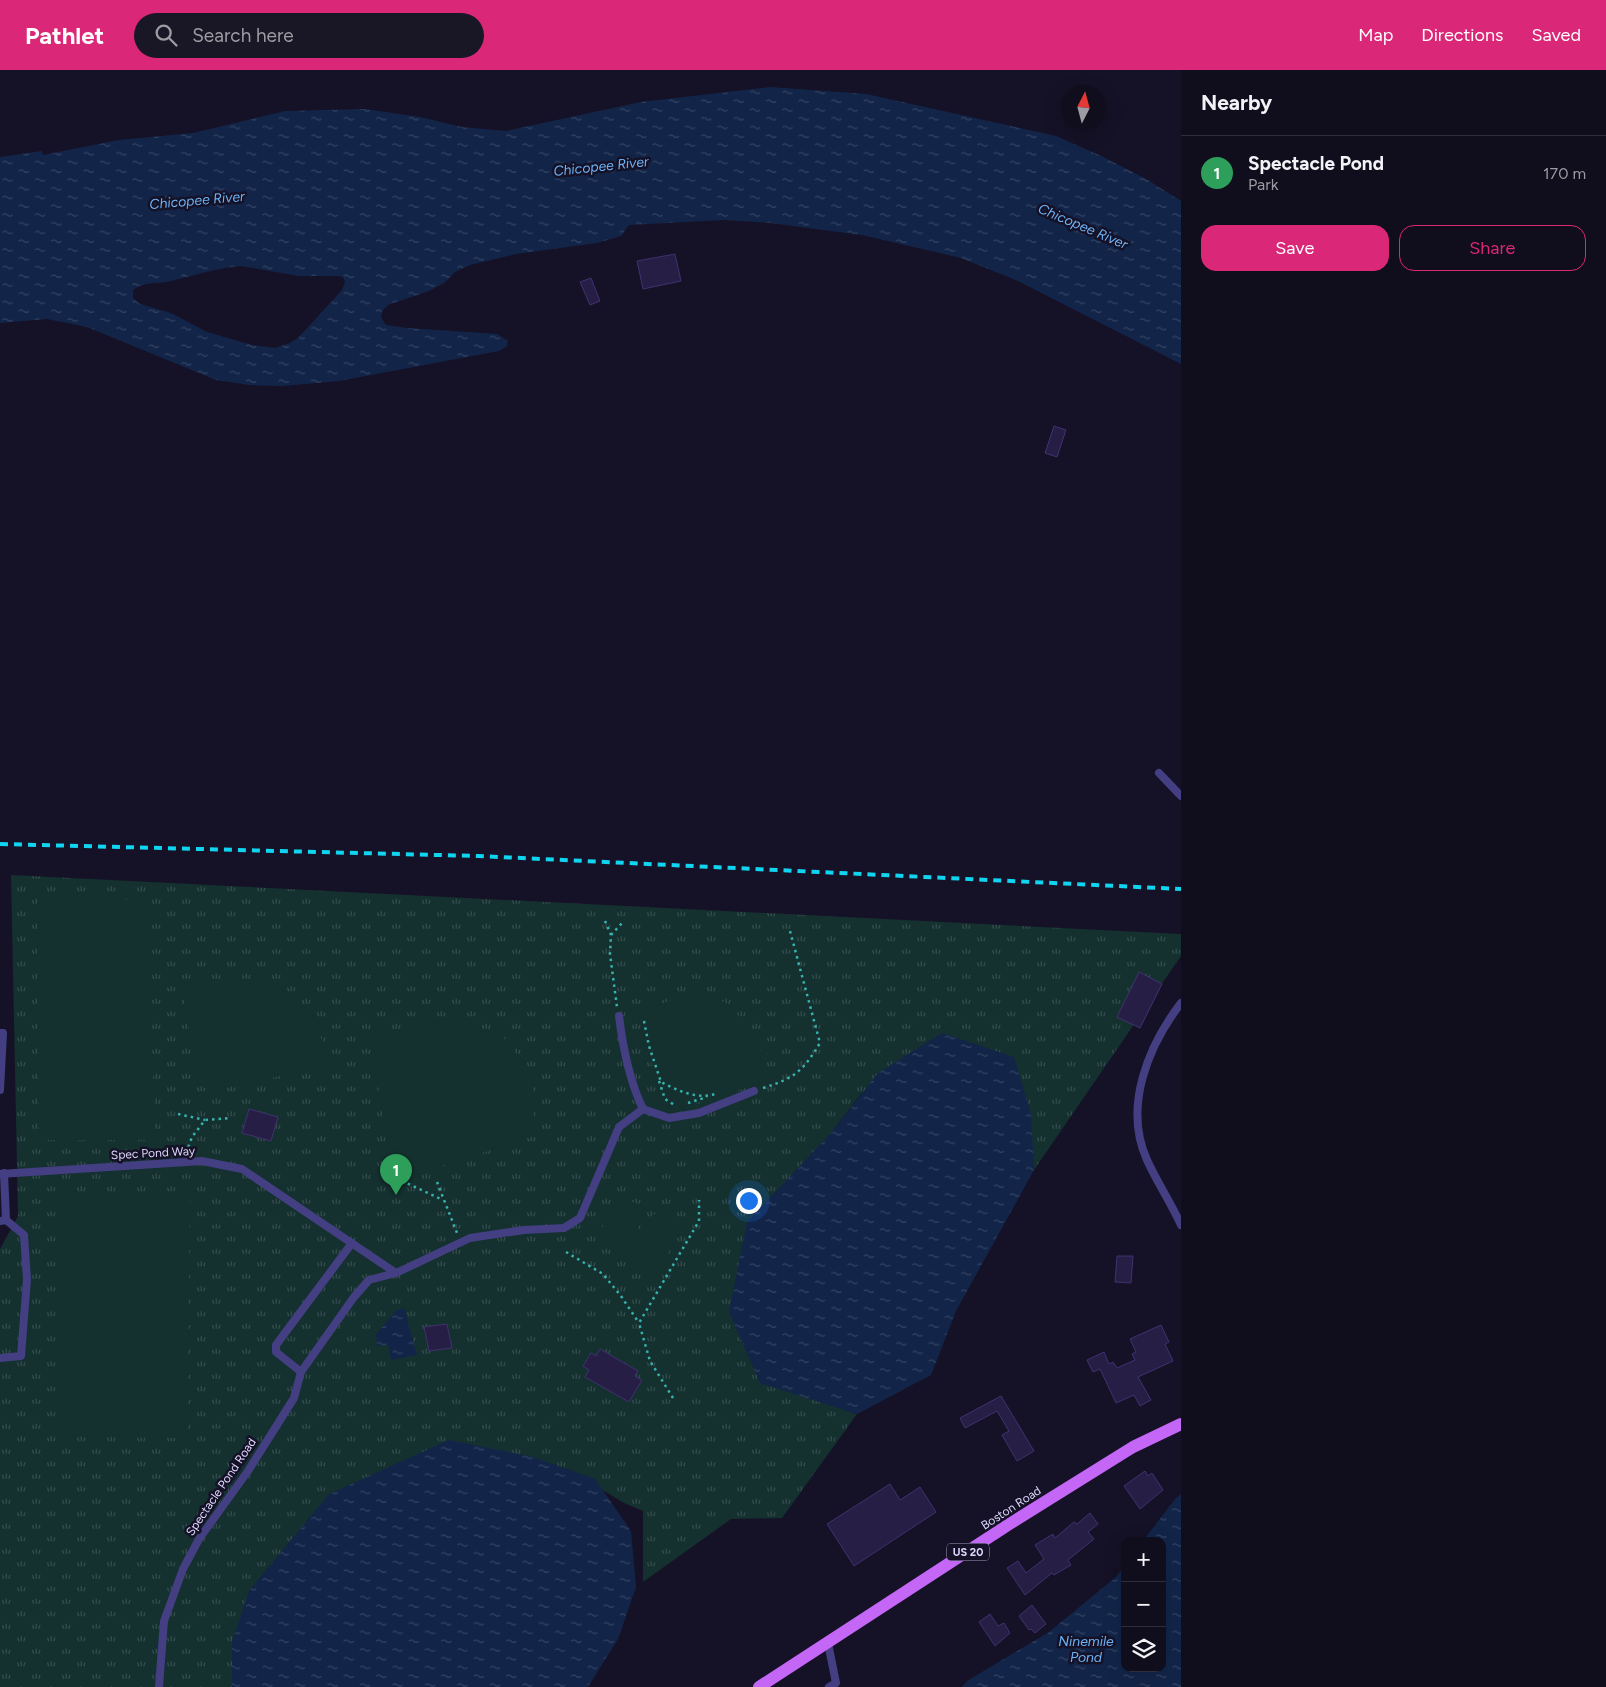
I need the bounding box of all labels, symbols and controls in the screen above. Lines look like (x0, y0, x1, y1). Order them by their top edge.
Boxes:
search box (134, 13, 484, 58)
text: Pathlet (25, 21, 104, 50)
icon: search (152, 21, 180, 49)
text: Search here (192, 24, 294, 47)
text: Map (1358, 24, 1393, 46)
text: Directions (1421, 24, 1503, 46)
text: Saved (1531, 24, 1581, 46)
north arrow (1061, 85, 1106, 130)
text: Nearby (1201, 90, 1272, 115)
text: Spectacle Pond (1248, 152, 1384, 175)
water label: Chicopee River (553, 153, 651, 180)
text: 1 (1214, 164, 1220, 183)
text: 170 m (1543, 164, 1586, 183)
text: Park (1248, 175, 1278, 194)
water label: Chicopee River (149, 188, 247, 213)
water label: Chicopee River (1036, 200, 1131, 253)
button: Save (1201, 225, 1389, 271)
button: Share (1399, 225, 1586, 271)
street label: Spec Pond Way (111, 1144, 196, 1162)
pin: 1 (380, 1154, 412, 1195)
your location (736, 1188, 762, 1214)
street label: Spectacle Pond Road (183, 1435, 259, 1539)
street label: Boston Road (978, 1483, 1044, 1533)
map controls (1121, 1537, 1166, 1672)
button: + (1121, 1537, 1166, 1582)
road number: US 20 (947, 1544, 989, 1560)
button: − (1121, 1582, 1166, 1627)
button: layers (1121, 1627, 1166, 1672)
water label: Ninemile Pond (1058, 1633, 1114, 1666)

